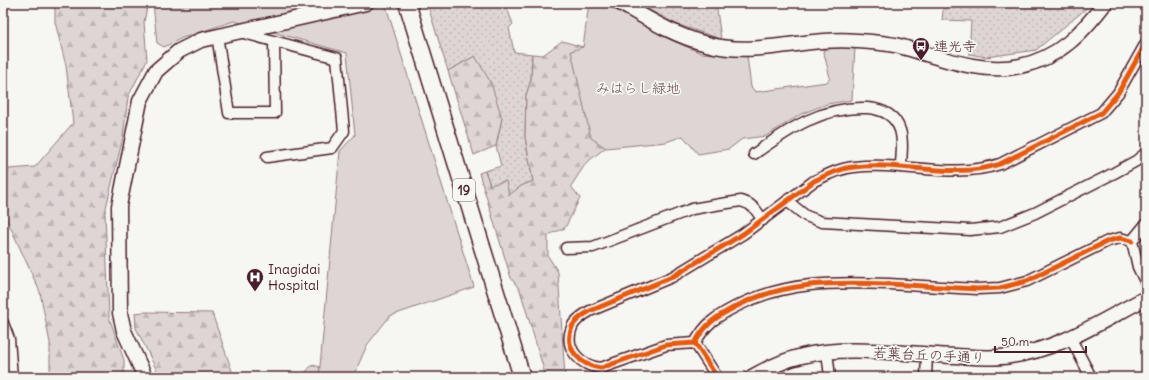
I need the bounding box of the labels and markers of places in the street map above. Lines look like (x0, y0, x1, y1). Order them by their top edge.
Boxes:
bus stop icon: 連光寺 (911, 36, 931, 61)
place label: 連光寺 (934, 37, 976, 55)
place label: Inagidai Hospital (268, 260, 320, 294)
hospital icon: Inagidai Hospital (245, 267, 265, 292)

